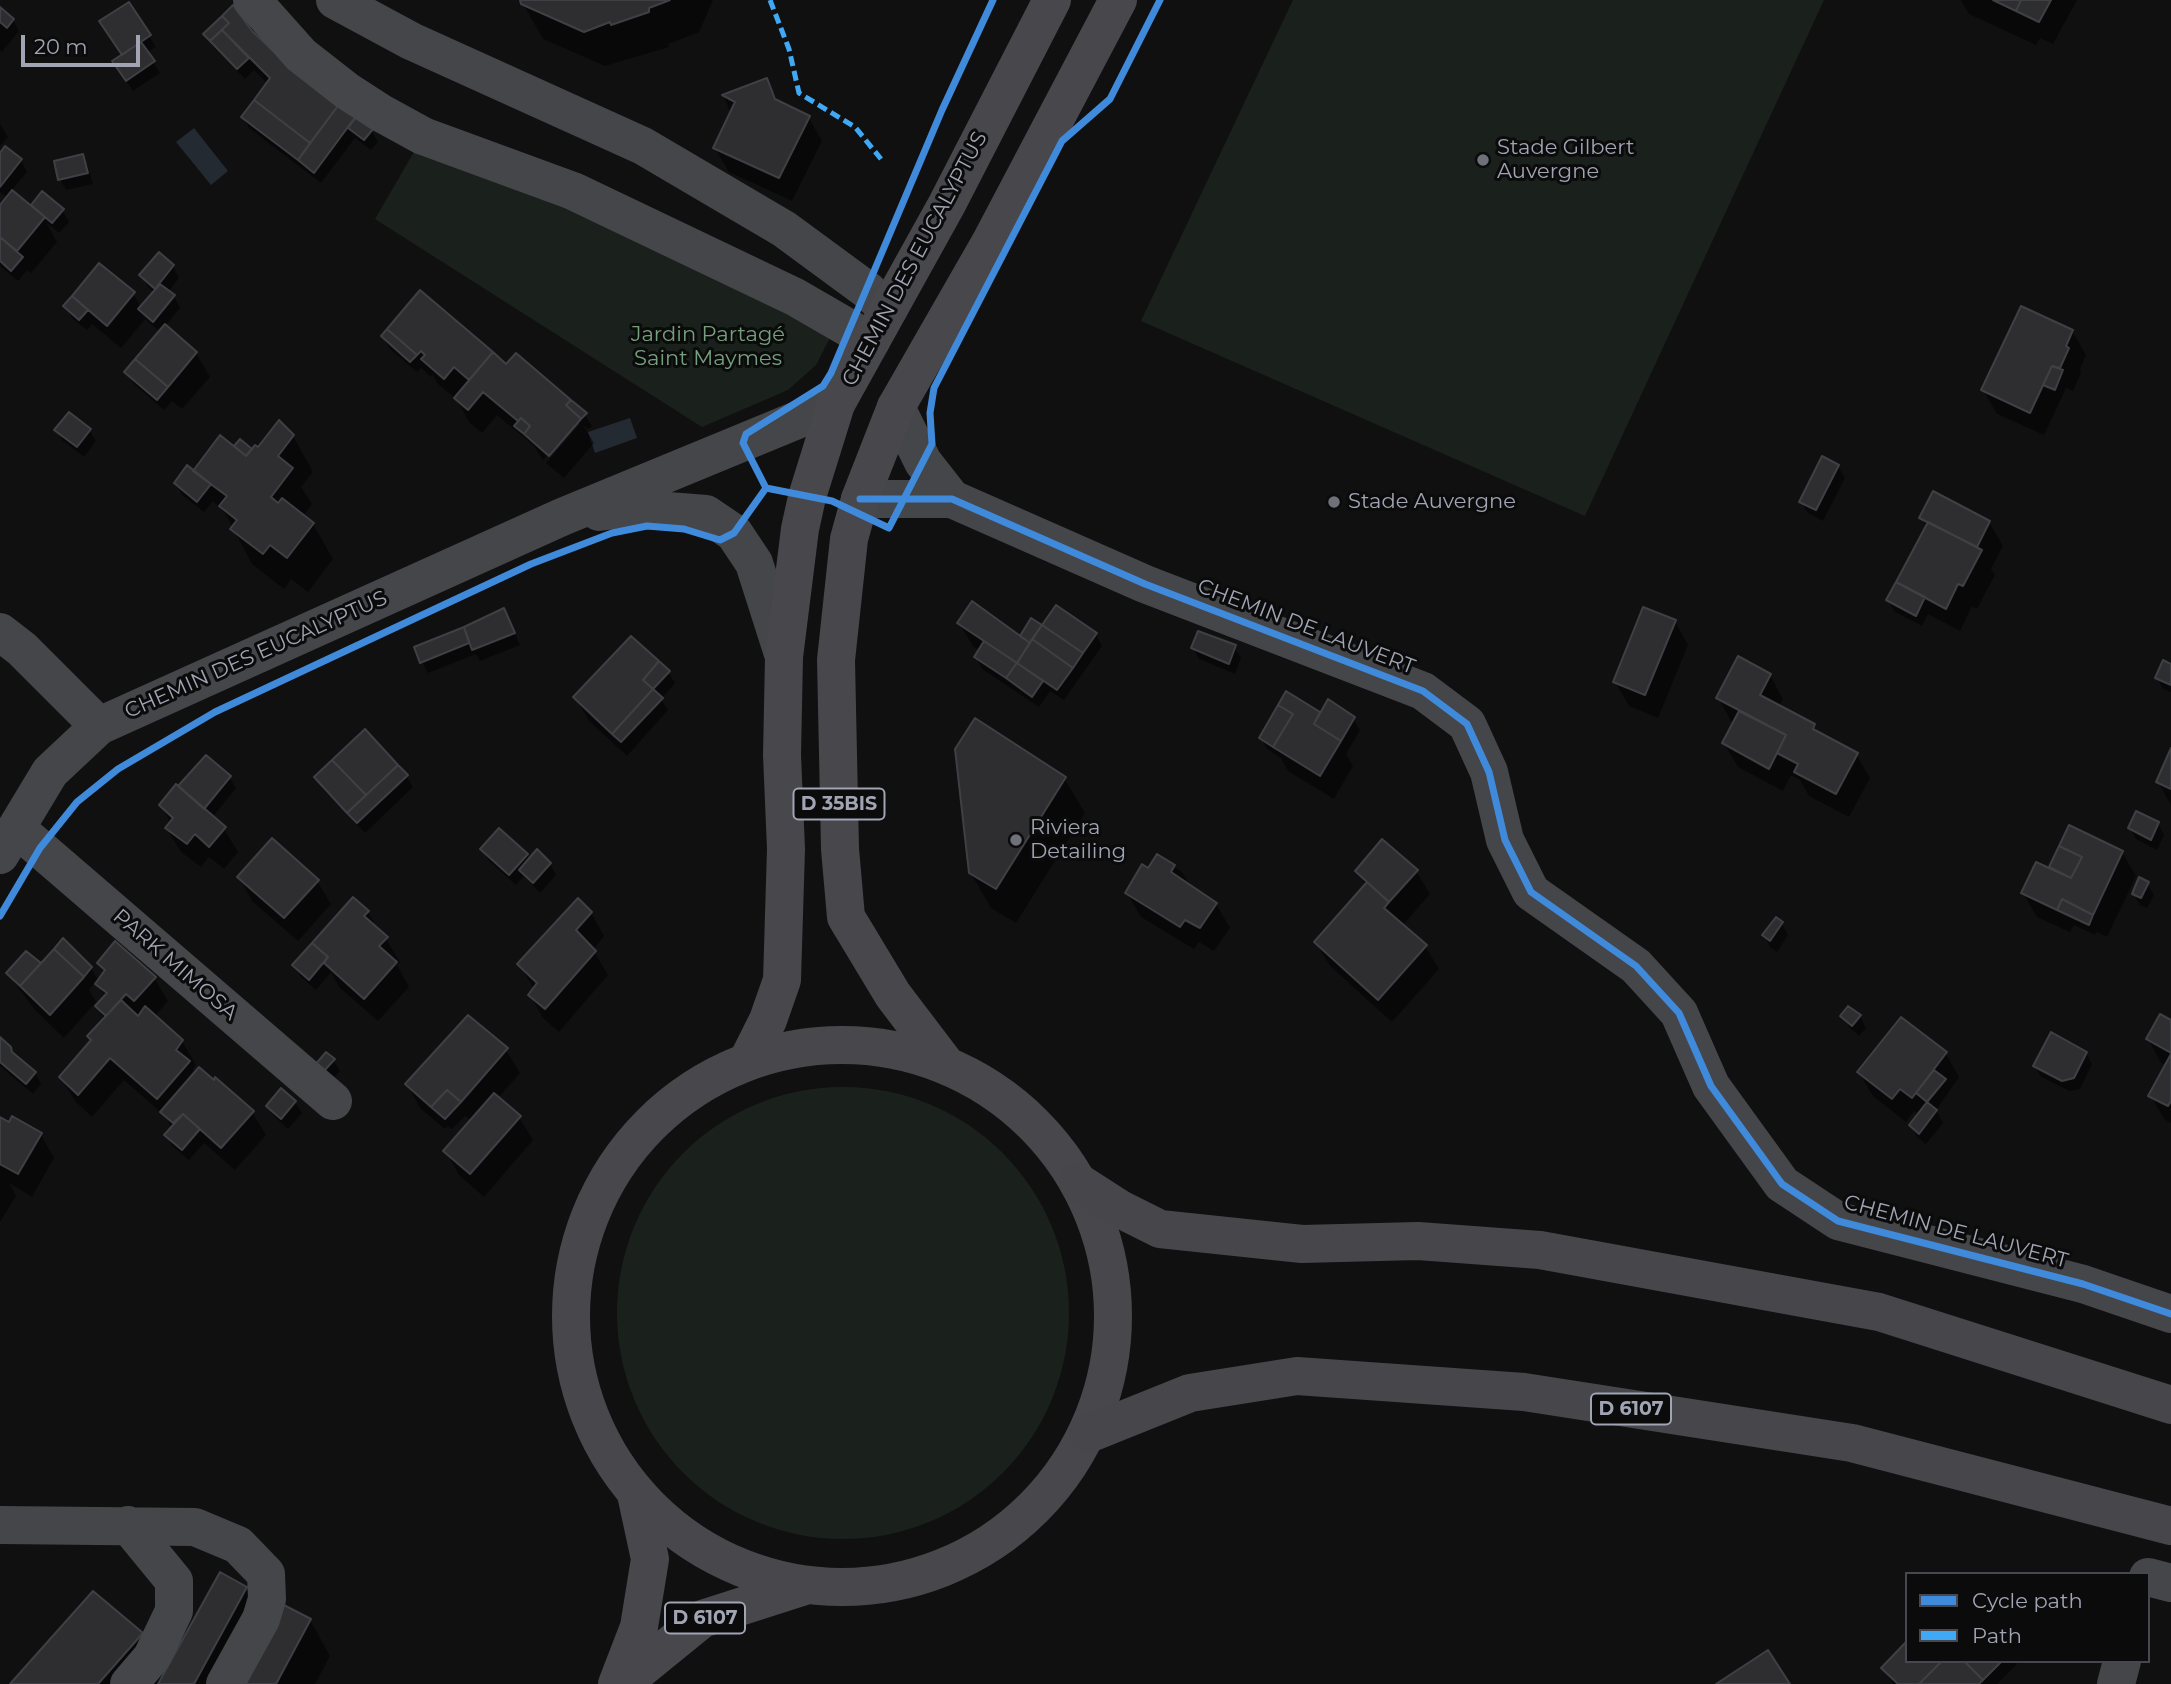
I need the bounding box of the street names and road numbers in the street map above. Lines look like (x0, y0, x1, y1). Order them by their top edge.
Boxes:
street label: CHEMIN DES EUCALYPTUS (837, 127, 993, 391)
street label: CHEMIN DE LAUVERT (1194, 574, 1418, 680)
street label: CHEMIN DES EUCALYPTUS (121, 586, 391, 724)
road number: D 35BIS (794, 789, 884, 820)
street label: PARK MIMOSA (108, 904, 242, 1026)
street label: CHEMIN DE LAUVERT (1841, 1190, 2071, 1274)
road number: D 6107 (1591, 1394, 1671, 1424)
road number: D 6107 (665, 1602, 745, 1634)

